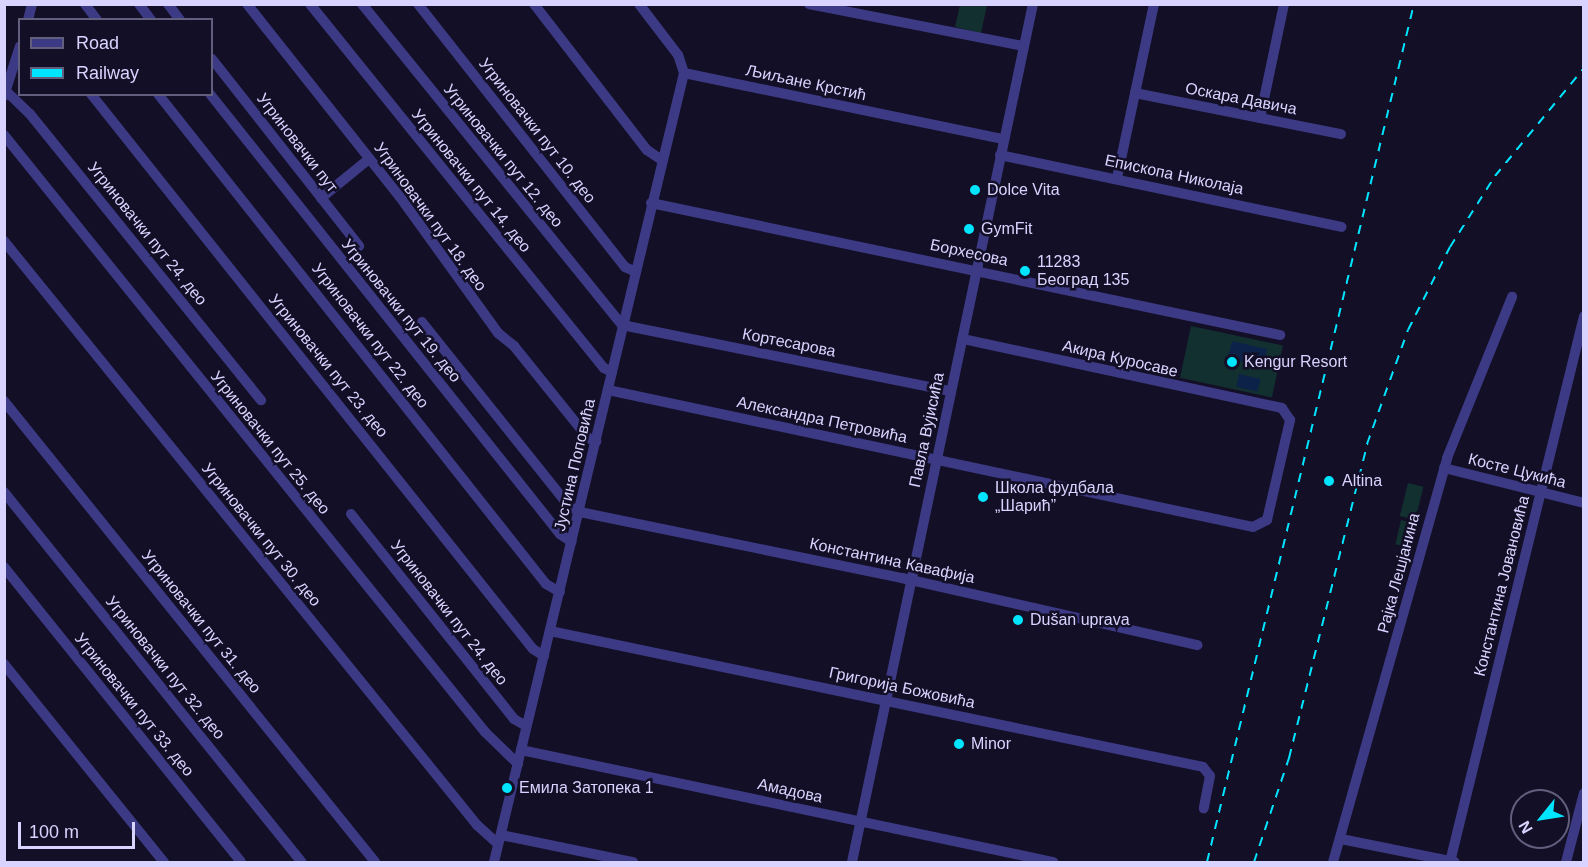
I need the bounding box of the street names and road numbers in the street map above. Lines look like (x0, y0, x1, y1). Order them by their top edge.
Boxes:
street label: Угриновачки пут 10. део (474, 55, 600, 207)
street label: Љиљане Крстић (744, 61, 868, 105)
street label: Оскара Давича (1184, 79, 1298, 119)
street label: Угриновачки пут 12. део (439, 81, 567, 231)
street label: Угриновачки пут (252, 90, 342, 196)
street label: Угриновачки пут 14. део (407, 106, 535, 256)
street label: Угриновачки пут 18. део (370, 139, 490, 295)
street label: Епископа Николаја (1103, 151, 1245, 199)
street label: Угриновачки пут 24. део (83, 159, 211, 309)
street label: Борхесова (928, 235, 1010, 271)
street label: Угриновачки пут 19. део (337, 236, 465, 386)
street label: Угриновачки пут 22. део (307, 260, 433, 412)
street label: Угриновачки пут 23. део (264, 291, 392, 441)
street label: Кортесарова (741, 325, 837, 361)
street label: Акира Куросаве (1060, 336, 1180, 382)
street label: Угриновачки пут 25. део (206, 368, 334, 518)
street label: Павла Вујисића (905, 371, 949, 489)
street label: Александра Петровића (735, 393, 909, 447)
street label: Јустина Поповића (550, 397, 600, 533)
street label: Косте Цукића (1466, 450, 1568, 492)
street label: Угриновачки пут 30. део (197, 460, 325, 610)
street label: Константина Јовановића (1470, 494, 1534, 678)
street label: Рајка Лешјанина (1374, 511, 1424, 635)
street label: Константина Кавафија (808, 534, 976, 588)
street label: Угриновачки пут 24. део (386, 537, 512, 689)
street label: Угриновачки пут 31. део (137, 547, 265, 697)
street label: Угриновачки пут 32. део (101, 593, 229, 743)
street label: Угриновачки пут 33. део (70, 630, 198, 780)
street label: Григорија Божовића (827, 663, 977, 713)
street label: Амадова (756, 775, 824, 807)

